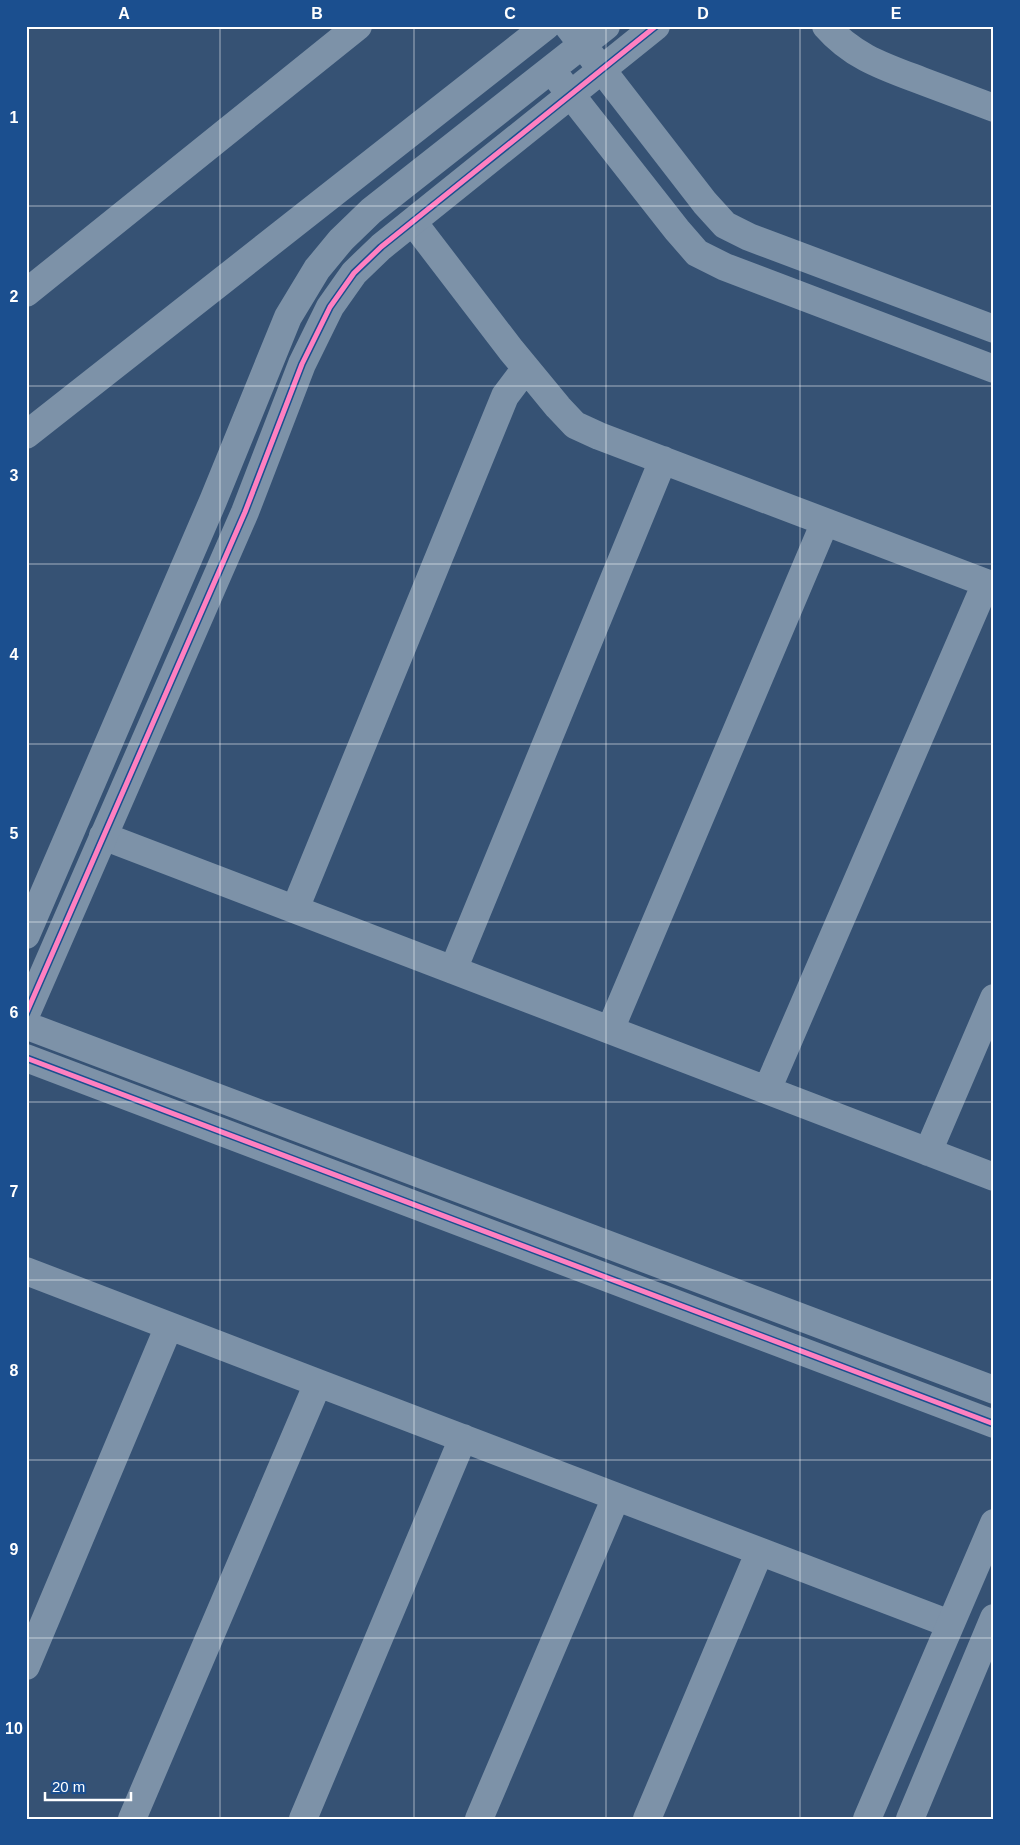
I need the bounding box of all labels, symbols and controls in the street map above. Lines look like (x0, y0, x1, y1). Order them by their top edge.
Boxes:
text: A (118, 5, 130, 22)
text: B (311, 5, 323, 22)
text: C (504, 5, 516, 22)
text: D (697, 5, 709, 22)
text: E (891, 5, 902, 22)
text: 1 (10, 109, 19, 126)
text: 2 (10, 288, 19, 305)
text: 3 (10, 467, 19, 484)
text: 4 (10, 646, 19, 663)
text: 5 (10, 825, 19, 842)
text: 6 (10, 1004, 19, 1021)
text: 7 (10, 1183, 19, 1200)
text: 8 (10, 1362, 19, 1379)
text: 9 (10, 1541, 19, 1558)
text: 10 (5, 1720, 23, 1737)
scale bar (45, 1770, 131, 1802)
text: 20 m (52, 1778, 85, 1795)

